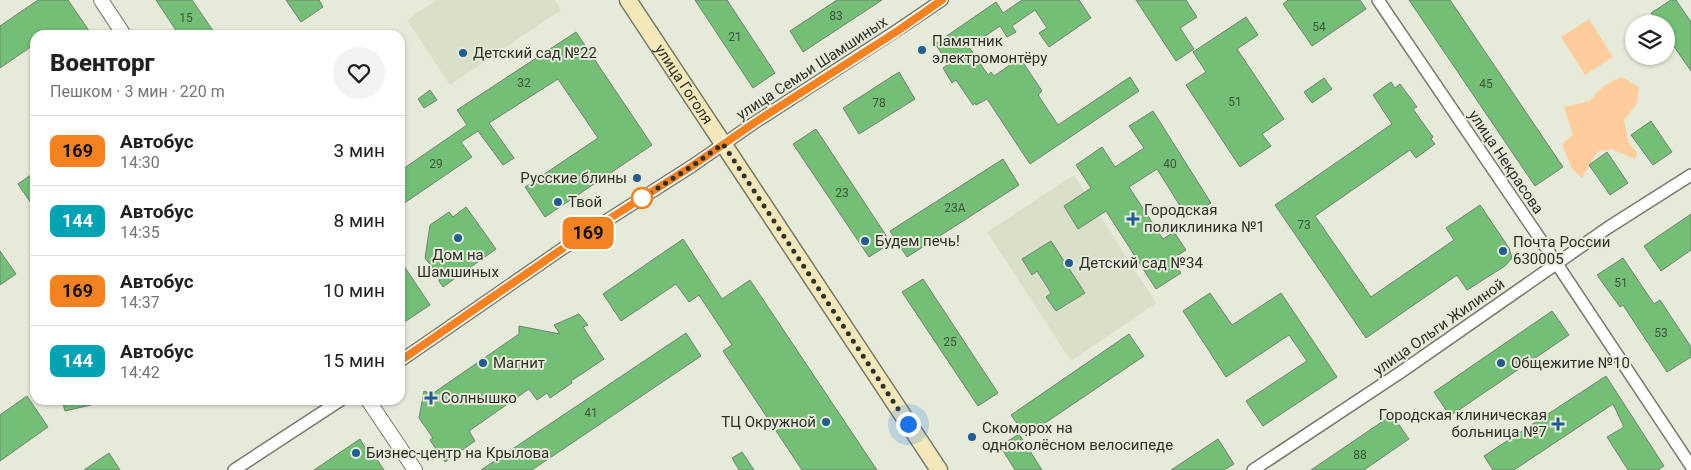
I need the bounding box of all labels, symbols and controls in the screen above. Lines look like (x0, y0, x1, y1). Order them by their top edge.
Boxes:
house number: 83 (829, 9, 843, 23)
house number: 15 (179, 11, 193, 25)
street label: улица Семьи Шамшиных (733, 12, 891, 124)
map controls (1625, 15, 1675, 65)
button: layers (1625, 15, 1675, 65)
house number: 54 (1312, 20, 1326, 34)
house number: 21 (728, 30, 742, 44)
place label: Памятник электромонтёру (932, 32, 1047, 67)
street label: улица Гоголя (651, 41, 717, 128)
place label: Детский сад №22 (473, 44, 597, 62)
marker: Памятник электромонтёру (916, 44, 928, 56)
button: heart (333, 47, 385, 99)
marker: Детский сад №22 (457, 47, 469, 59)
text: Военторг (50, 49, 155, 77)
house number: 32 (517, 76, 531, 90)
house number: 45 (1479, 77, 1493, 91)
text: Пешком · 3 мин · 220 m (50, 82, 225, 101)
house number: 51 (1228, 95, 1242, 109)
house number: 78 (872, 96, 886, 110)
street label: улица Некрасова (1465, 107, 1547, 217)
text: Автобус (120, 130, 194, 153)
text: 3 мин (334, 139, 385, 162)
text: 169 (62, 140, 93, 161)
text: 14:30 (120, 153, 160, 172)
house number: 29 (429, 157, 443, 171)
house number: 40 (1163, 157, 1177, 171)
place label: Русские блины (520, 169, 627, 187)
marker: Русские блины (631, 172, 643, 184)
house number: 23 (835, 186, 849, 200)
unlabelled marker (631, 187, 653, 209)
place label: Твой (568, 193, 602, 211)
marker: Твой (552, 196, 564, 208)
text: Автобус (120, 200, 194, 223)
house number: 23А (944, 201, 966, 215)
place label: Городская поликлиника №1 (1144, 201, 1265, 236)
text: 8 мин (334, 209, 385, 232)
text: 144 (62, 210, 93, 231)
marker: Городская поликлиника №1 (1126, 212, 1140, 226)
line badge: 169 (559, 217, 617, 249)
house number: 73 (1297, 218, 1311, 232)
text: 169 (573, 222, 603, 243)
text: 14:35 (120, 223, 160, 242)
marker: Дом на Шамшиных (452, 232, 464, 244)
place label: Будем печь! (875, 232, 960, 250)
place label: Почта России 630005 (1513, 233, 1610, 268)
marker: Будем печь! (859, 235, 871, 247)
marker: Почта России 630005 (1497, 245, 1509, 257)
place label: Дом на Шамшиных (417, 246, 500, 281)
place label: Детский сад №34 (1079, 254, 1203, 272)
marker: Детский сад №34 (1063, 257, 1075, 269)
text: Автобус (120, 270, 194, 293)
street label: улица Ольги Жилиной (1370, 275, 1508, 379)
house number: 51 (1614, 276, 1628, 290)
text: 10 мин (323, 279, 385, 302)
text: 169 (62, 280, 93, 301)
text: 14:37 (120, 293, 160, 312)
house number: 53 (1654, 326, 1668, 340)
house number: 25 (943, 335, 957, 349)
text: Автобус (120, 340, 194, 363)
text: 15 мин (323, 349, 385, 372)
text: 144 (62, 350, 93, 371)
place label: Магнит (493, 354, 545, 372)
place label: Общежитие №10 (1511, 354, 1630, 372)
marker: Магнит (477, 357, 489, 369)
marker: Общежитие №10 (1495, 357, 1507, 369)
text: 14:42 (120, 363, 160, 382)
place label: Солнышко (441, 389, 517, 407)
marker: Солнышко (425, 392, 437, 404)
house number: 41 (584, 406, 598, 420)
place label: Городская клиническая больница №7 (1379, 406, 1547, 441)
your location (896, 412, 921, 437)
place label: ТЦ Окружной (721, 413, 816, 431)
marker: ТЦ Окружной (820, 416, 832, 428)
marker: Городская клиническая больница №7 (1551, 417, 1565, 431)
place label: Скоморох на одноколёсном велосипеде (982, 419, 1173, 454)
marker: Скоморох на одноколёсном велосипеде (966, 431, 978, 443)
place label: Бизнес-центр на Крылова (366, 444, 549, 462)
marker: Бизнес-центр на Крылова (350, 447, 362, 459)
house number: 88 (1353, 448, 1367, 462)

